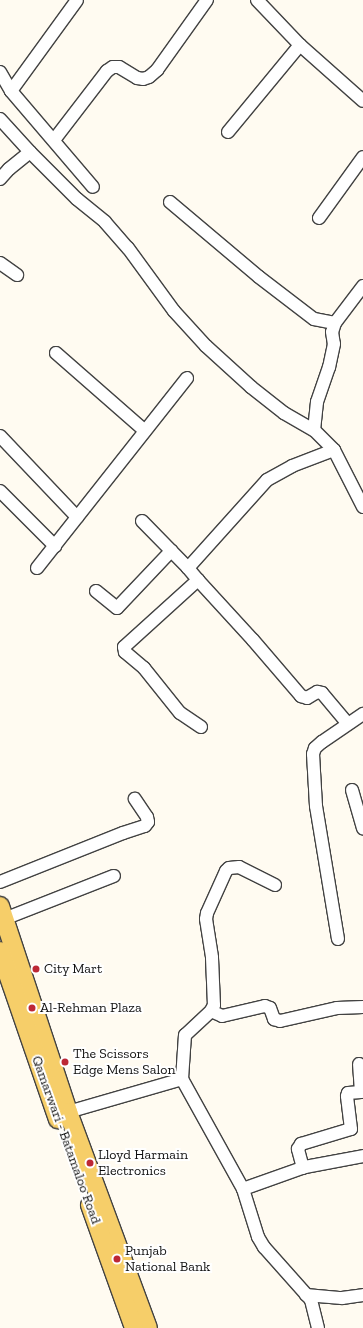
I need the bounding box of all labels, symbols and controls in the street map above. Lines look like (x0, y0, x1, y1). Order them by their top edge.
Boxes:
place label: City Mart (44, 961, 103, 977)
marker: City Mart (31, 964, 41, 974)
place label: Al-Rehman Plaza (40, 1000, 142, 1016)
marker: Al-Rehman Plaza (27, 1003, 37, 1013)
place label: The Scissors Edge Mens Salon (73, 1046, 175, 1078)
street label: Qamarwari - Batamaloo Road (28, 1054, 104, 1226)
marker: The Scissors Edge Mens Salon (60, 1057, 70, 1067)
place label: Lloyd Harmain Electronics (98, 1147, 188, 1180)
marker: Lloyd Harmain Electronics (85, 1158, 95, 1168)
place label: Punjab National Bank (125, 1243, 210, 1276)
marker: Punjab National Bank (112, 1254, 122, 1264)

